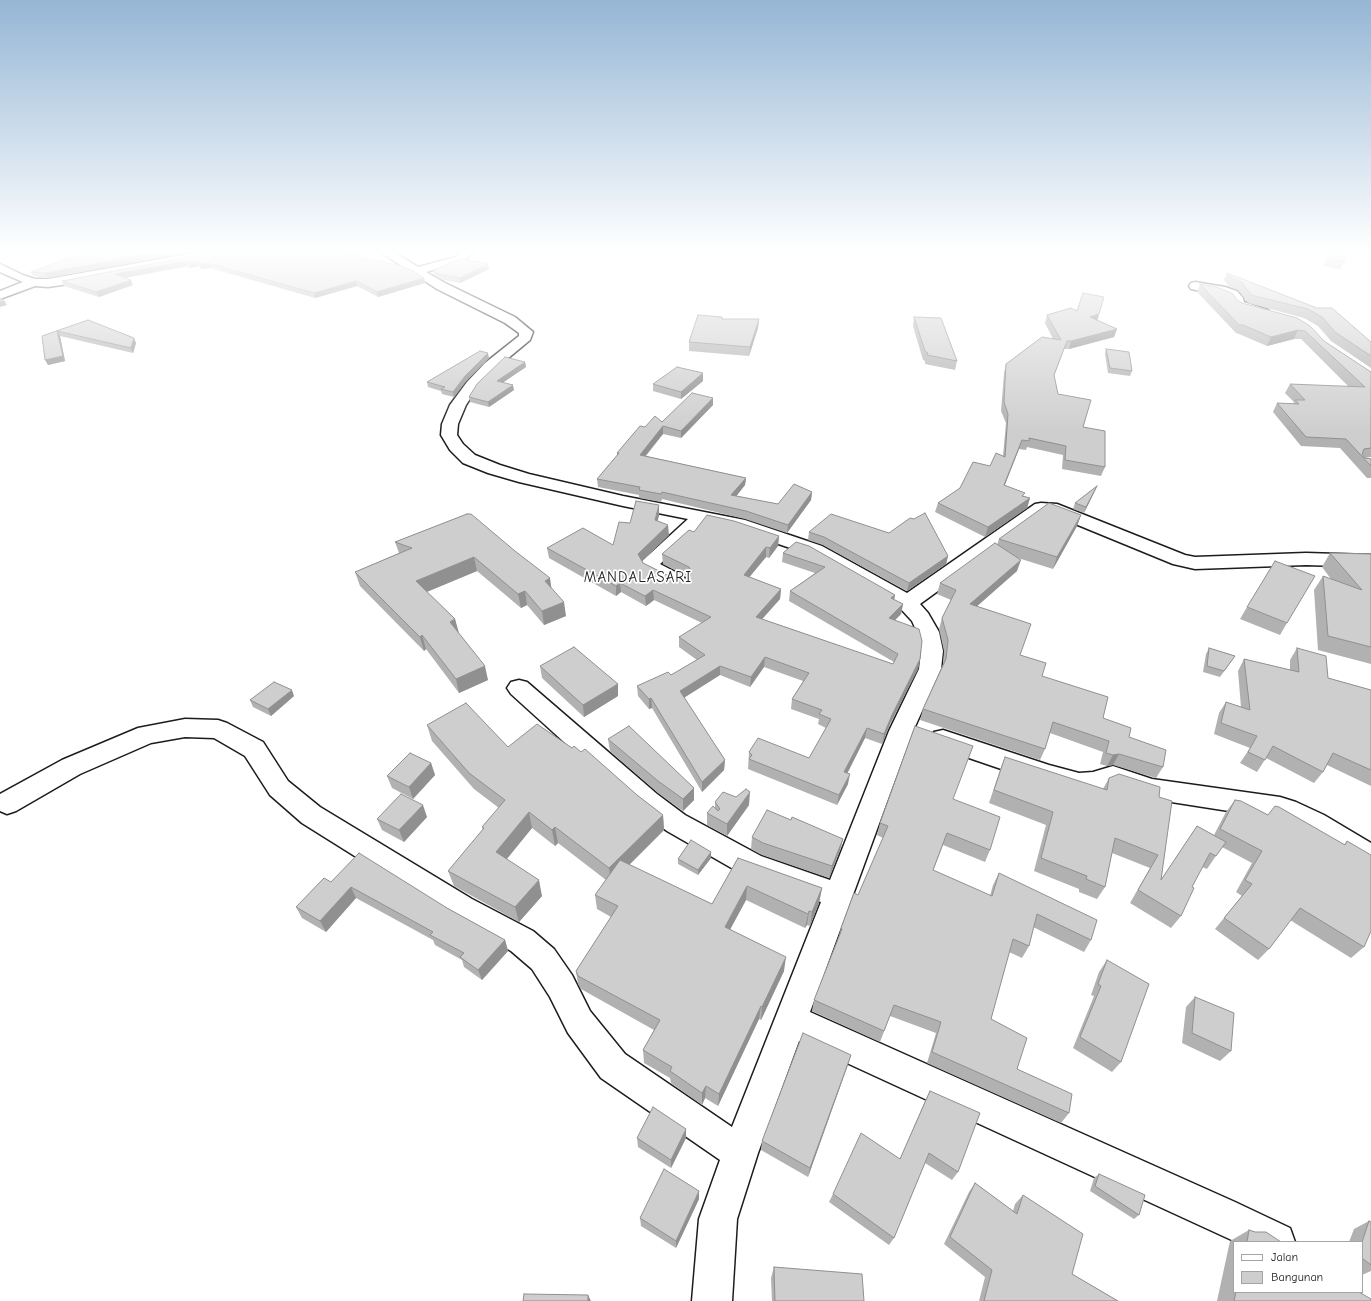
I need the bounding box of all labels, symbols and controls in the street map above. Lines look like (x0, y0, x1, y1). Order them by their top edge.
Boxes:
district label: MANDALASARI (584, 569, 692, 587)
legend (1233, 1241, 1363, 1293)
text: Jalan (1271, 1250, 1298, 1264)
text: Bangunan (1271, 1270, 1323, 1284)

